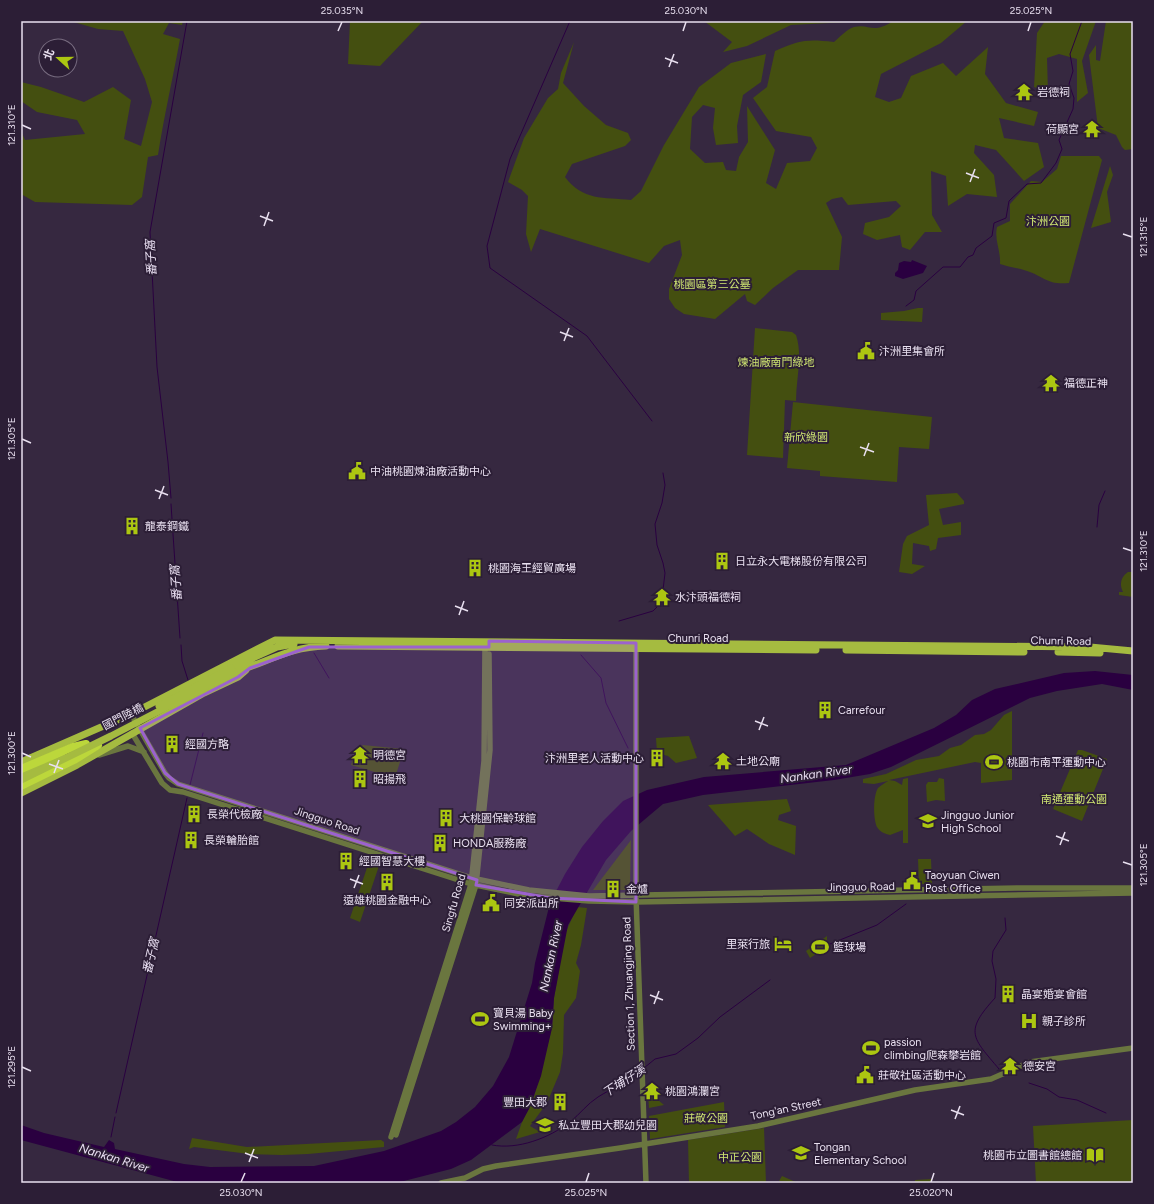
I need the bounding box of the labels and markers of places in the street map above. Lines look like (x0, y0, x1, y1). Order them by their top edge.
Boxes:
temple icon: 岩德祠 (1014, 82, 1034, 102)
place label: 岩德祠 (1037, 86, 1070, 99)
temple icon: 荷顯宮 (1082, 119, 1102, 139)
place label: 荷顯宮 (1046, 123, 1079, 136)
public building icon: 汴洲里集會所 (856, 341, 876, 361)
place label: 汴洲里集會所 (879, 345, 945, 358)
temple icon: 福德正神 (1041, 373, 1061, 393)
place label: 福德正神 (1064, 377, 1108, 390)
public building icon: 中油桃園煉油廠活動中心 (347, 461, 367, 481)
place label: 中油桃園煉油廠活動中心 (370, 465, 491, 478)
building icon: 龍泰鋼鐵 (122, 516, 142, 536)
place label: 龍泰鋼鐵 (145, 520, 189, 533)
building icon: 日立永大電梯股份有限公司 (712, 551, 732, 571)
place label: 日立永大電梯股份有限公司 (735, 555, 867, 568)
building icon: 桃園海王經貿廣場 (465, 558, 485, 578)
place label: 桃園海王經貿廣場 (488, 562, 576, 575)
temple icon: 水汴頭福德祠 (652, 587, 672, 607)
place label: 水汴頭福德祠 (675, 591, 741, 604)
building icon: Carrefour (815, 700, 835, 720)
place label: Carrefour (838, 704, 886, 717)
building icon: 經國方略 (162, 734, 182, 754)
place label: 經國方略 (185, 738, 229, 751)
temple icon: 明德宮 (350, 745, 370, 765)
building icon: 汴洲里老人活動中心 (647, 748, 667, 768)
place label: 明德宮 (373, 749, 406, 762)
temple icon: 土地公廟 (713, 751, 733, 771)
place label: 汴洲里老人活動中心 (545, 752, 644, 765)
sports icon: 桃園市南平運動中心 (984, 752, 1004, 772)
place label: 土地公廟 (736, 755, 780, 768)
place label: 桃園市南平運動中心 (1007, 756, 1106, 769)
building icon: 昭揚飛 (350, 769, 370, 789)
place label: 昭揚飛 (373, 773, 406, 786)
building icon: 長榮代檢廠 (184, 804, 204, 824)
place label: 長榮代檢廠 (207, 808, 262, 821)
building icon: 大桃園保齡球館 (436, 808, 456, 828)
place label: Jingguo Junior High School (941, 809, 1014, 835)
school or university icon: Jingguo Junior High School (918, 811, 938, 831)
place label: 大桃園保齡球館 (459, 812, 536, 825)
building icon: 長榮輪胎館 (181, 830, 201, 850)
building icon: HONDA服務廠 (430, 833, 450, 853)
place label: 長榮輪胎館 (204, 834, 259, 847)
place label: HONDA服務廠 (453, 837, 526, 850)
building icon: 經國智慧大樓 (336, 851, 356, 871)
place label: 經國智慧大樓 (359, 855, 425, 868)
place label: Taoyuan Ciwen Post Office (925, 869, 1000, 895)
public building icon: Taoyuan Ciwen Post Office (902, 871, 922, 891)
building icon: 遠雄桃園金融中心 (377, 872, 397, 892)
building icon: 金爐 (603, 879, 623, 899)
place label: 金爐 (626, 883, 648, 896)
public building icon: 同安派出所 (481, 893, 501, 913)
place label: 遠雄桃園金融中心 (343, 894, 431, 907)
place label: 同安派出所 (504, 897, 559, 910)
hotel icon: 里萊行旅 (773, 934, 793, 954)
sports icon: 籃球場 (810, 937, 830, 957)
place label: 里萊行旅 (726, 938, 770, 951)
place label: 籃球場 (833, 941, 866, 954)
building icon: 晶宴婚宴會館 (998, 984, 1018, 1004)
place label: 晶宴婚宴會館 (1021, 988, 1087, 1001)
place label: 寶貝湯 Baby Swimming+ (493, 1007, 553, 1033)
sports icon: 寶貝湯 Baby Swimming+ (470, 1009, 490, 1029)
hospital icon: 親子診所 (1019, 1011, 1039, 1031)
place label: 親子診所 (1042, 1015, 1086, 1028)
place label: passion climbing爬森攀岩館 (884, 1036, 981, 1062)
sports icon: passion climbing爬森攀岩館 (861, 1038, 881, 1058)
temple icon: 德安宮 (1000, 1056, 1020, 1076)
place label: 德安宮 (1023, 1060, 1056, 1073)
public building icon: 莊敬社區活動中心 (855, 1065, 875, 1085)
place label: 莊敬社區活動中心 (878, 1069, 966, 1082)
temple icon: 桃園鴻瀾宮 (642, 1081, 662, 1101)
place label: 桃園鴻瀾宮 (665, 1085, 720, 1098)
building icon: 豐田大郡 (550, 1092, 570, 1112)
place label: 豐田大郡 (503, 1096, 547, 1109)
school or university icon: 私立豐田大郡幼兒園 (535, 1115, 555, 1135)
place label: 私立豐田大郡幼兒園 (558, 1119, 657, 1132)
place label: Tongan Elementary School (814, 1141, 906, 1167)
school or university icon: Tongan Elementary School (791, 1143, 811, 1163)
library icon: 桃園市立圖書館總館 (1085, 1145, 1105, 1165)
place label: 桃園市立圖書館總館 (983, 1149, 1082, 1162)

